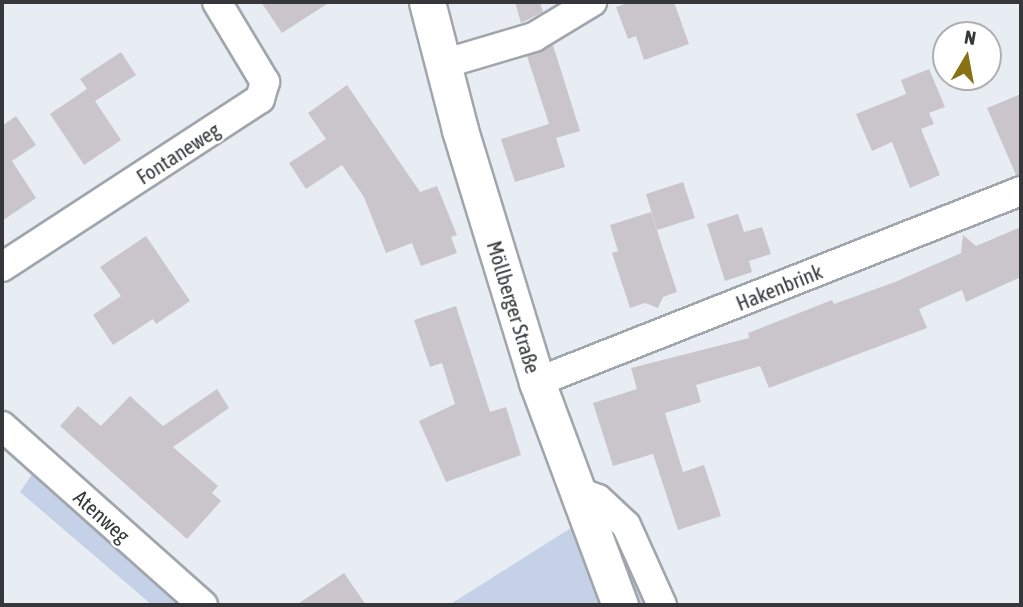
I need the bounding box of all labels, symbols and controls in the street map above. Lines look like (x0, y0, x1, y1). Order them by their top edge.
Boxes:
north arrow (932, 21, 1002, 91)
text: N (963, 25, 978, 49)
street label: Fontaneweg (132, 117, 224, 189)
street label: Möllberger Straße (482, 238, 546, 376)
street label: Hakenbrink (732, 258, 826, 316)
street label: Atenweg (69, 484, 135, 548)

